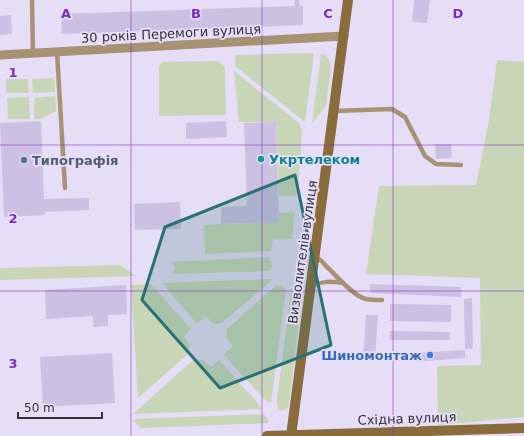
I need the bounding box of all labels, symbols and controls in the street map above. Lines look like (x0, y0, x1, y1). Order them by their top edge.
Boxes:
text: A (61, 6, 71, 21)
text: B (191, 6, 201, 21)
text: C (323, 6, 333, 21)
text: D (453, 6, 464, 21)
street label: 30 років Перемоги вулиця (81, 21, 261, 46)
text: 1 (8, 65, 18, 80)
place label: Укртелеком (269, 152, 360, 167)
place label: Типографія (32, 153, 118, 168)
marker: Укртелеком (256, 154, 266, 164)
marker: Типографія (19, 155, 29, 165)
street label: Визволителів вулиця (285, 179, 320, 325)
text: 2 (8, 211, 18, 226)
place label: Шиномонтаж (321, 348, 422, 363)
marker: Шиномонтаж (425, 350, 435, 360)
text: 3 (8, 356, 18, 371)
scale bar (18, 394, 102, 420)
text: 50 m (24, 401, 55, 415)
street label: Східна вулиця (357, 409, 457, 428)

